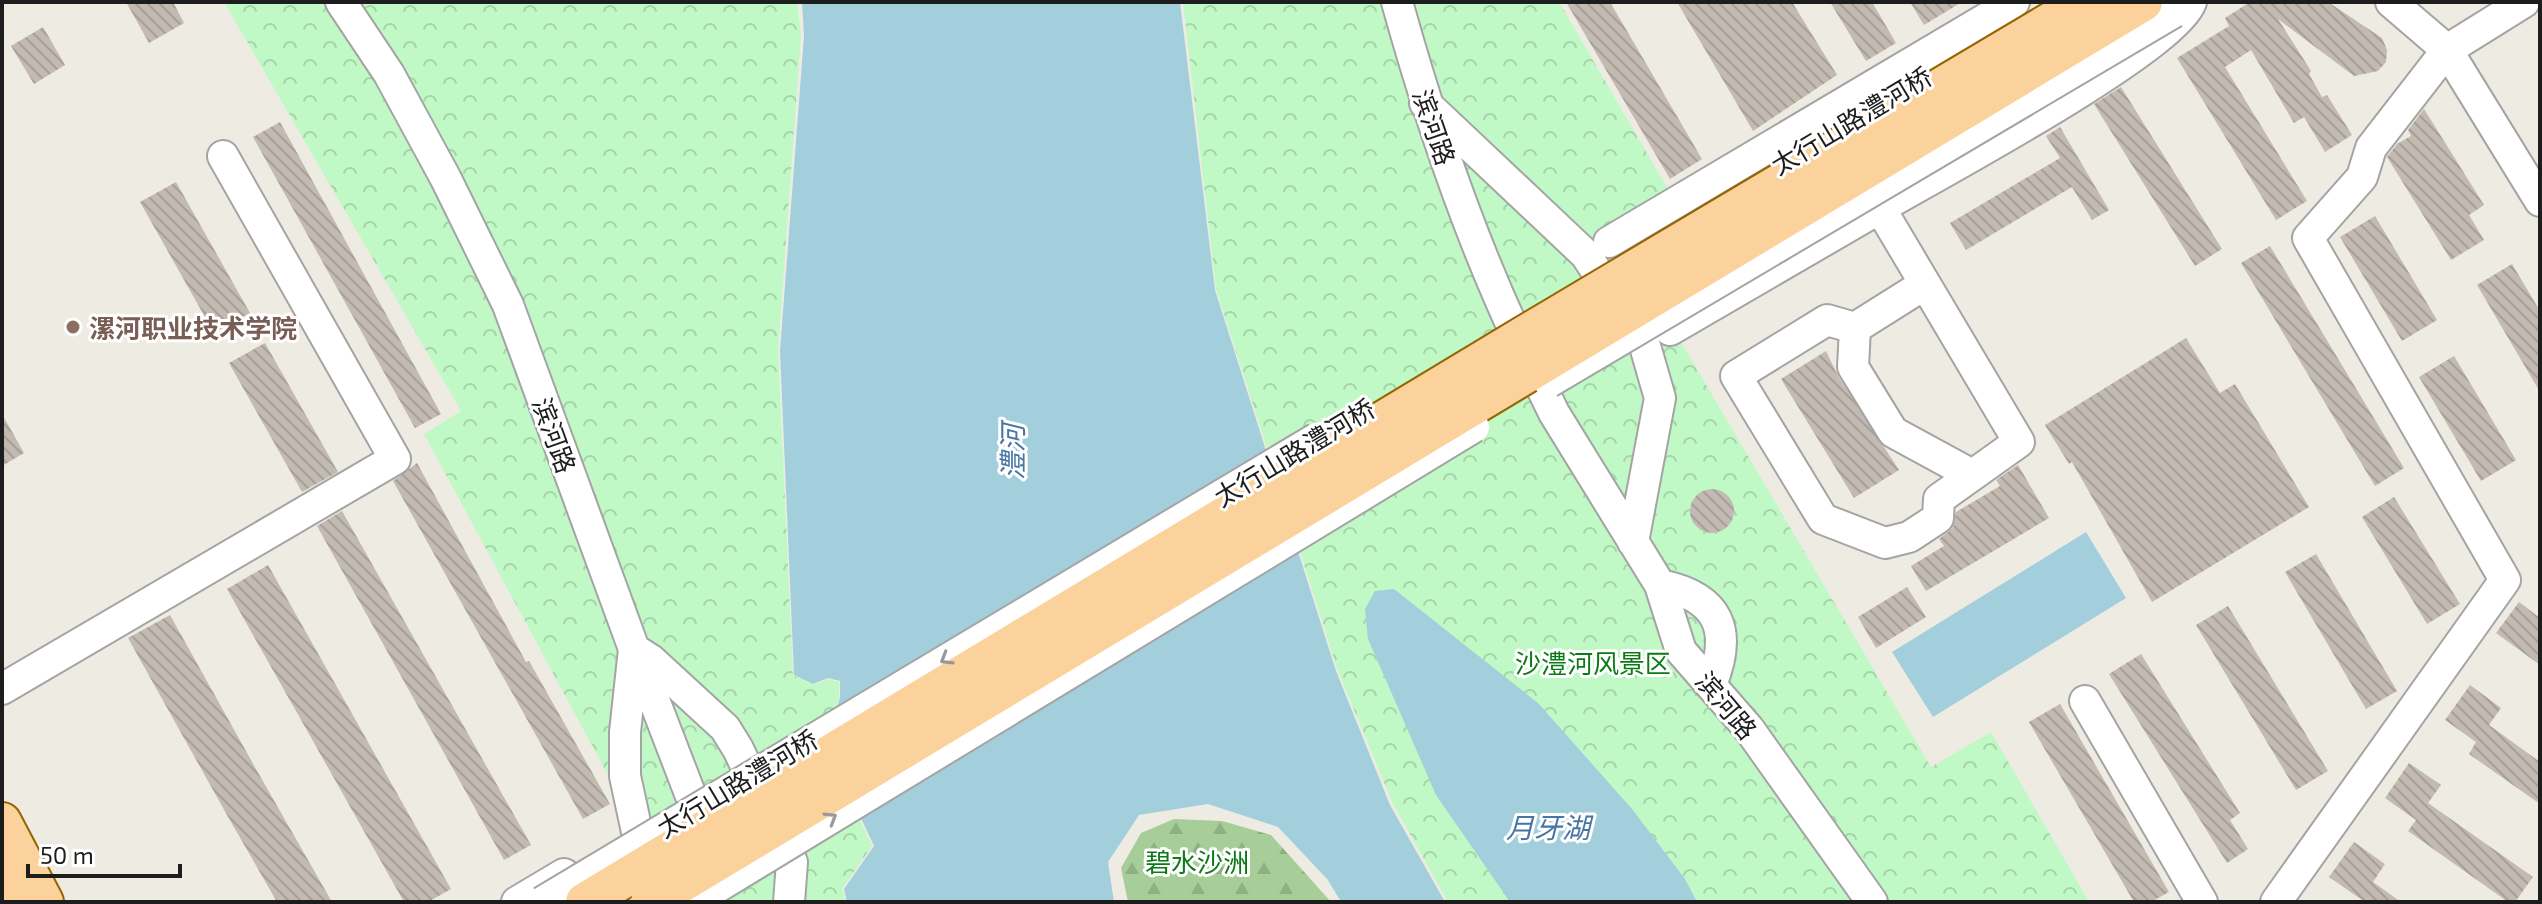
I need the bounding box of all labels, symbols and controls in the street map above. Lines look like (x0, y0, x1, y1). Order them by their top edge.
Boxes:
street label: 太行山路澧河桥 (1765, 60, 1937, 180)
street label: 滨河路 (1408, 85, 1462, 169)
place label: 漯河职业技术学院 (89, 312, 297, 343)
marker: 漯河职业技术学院 (64, 318, 82, 336)
street label: 太行山路澧河桥 (1208, 392, 1380, 512)
street label: 滨河路 (527, 393, 583, 477)
water label: 澧河 (995, 419, 1029, 480)
park label: 沙澧河风景区 (1515, 647, 1671, 678)
one-way arrow (940, 649, 955, 665)
street label: 滨河路 (1690, 665, 1764, 745)
street label: 太行山路澧河桥 (651, 723, 823, 843)
water label: 月牙湖 (1506, 810, 1594, 844)
one-way arrow (822, 812, 837, 828)
scale bar (28, 828, 180, 878)
text: 50 m (40, 840, 94, 869)
park label: 碧水沙洲 (1145, 846, 1249, 877)

